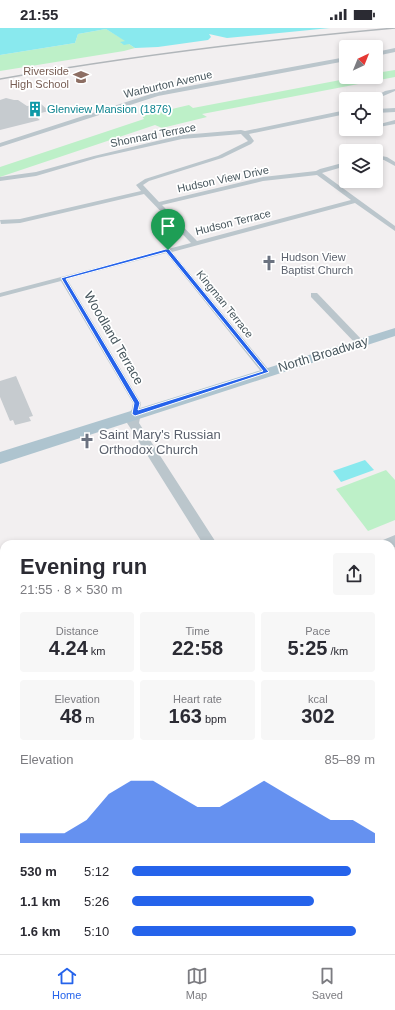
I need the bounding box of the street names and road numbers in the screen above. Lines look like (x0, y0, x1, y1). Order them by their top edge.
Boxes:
street label: Warburton Avenue (123, 68, 213, 100)
street label: Shonnard Terrace (109, 121, 197, 149)
street label: Hudson View Drive (176, 163, 270, 195)
street label: Hudson Terrace (194, 207, 272, 237)
street label: Kingman Terrace (194, 268, 256, 340)
street label: Woodland Terrace (81, 289, 147, 387)
street label: North Broadway (276, 333, 370, 375)

